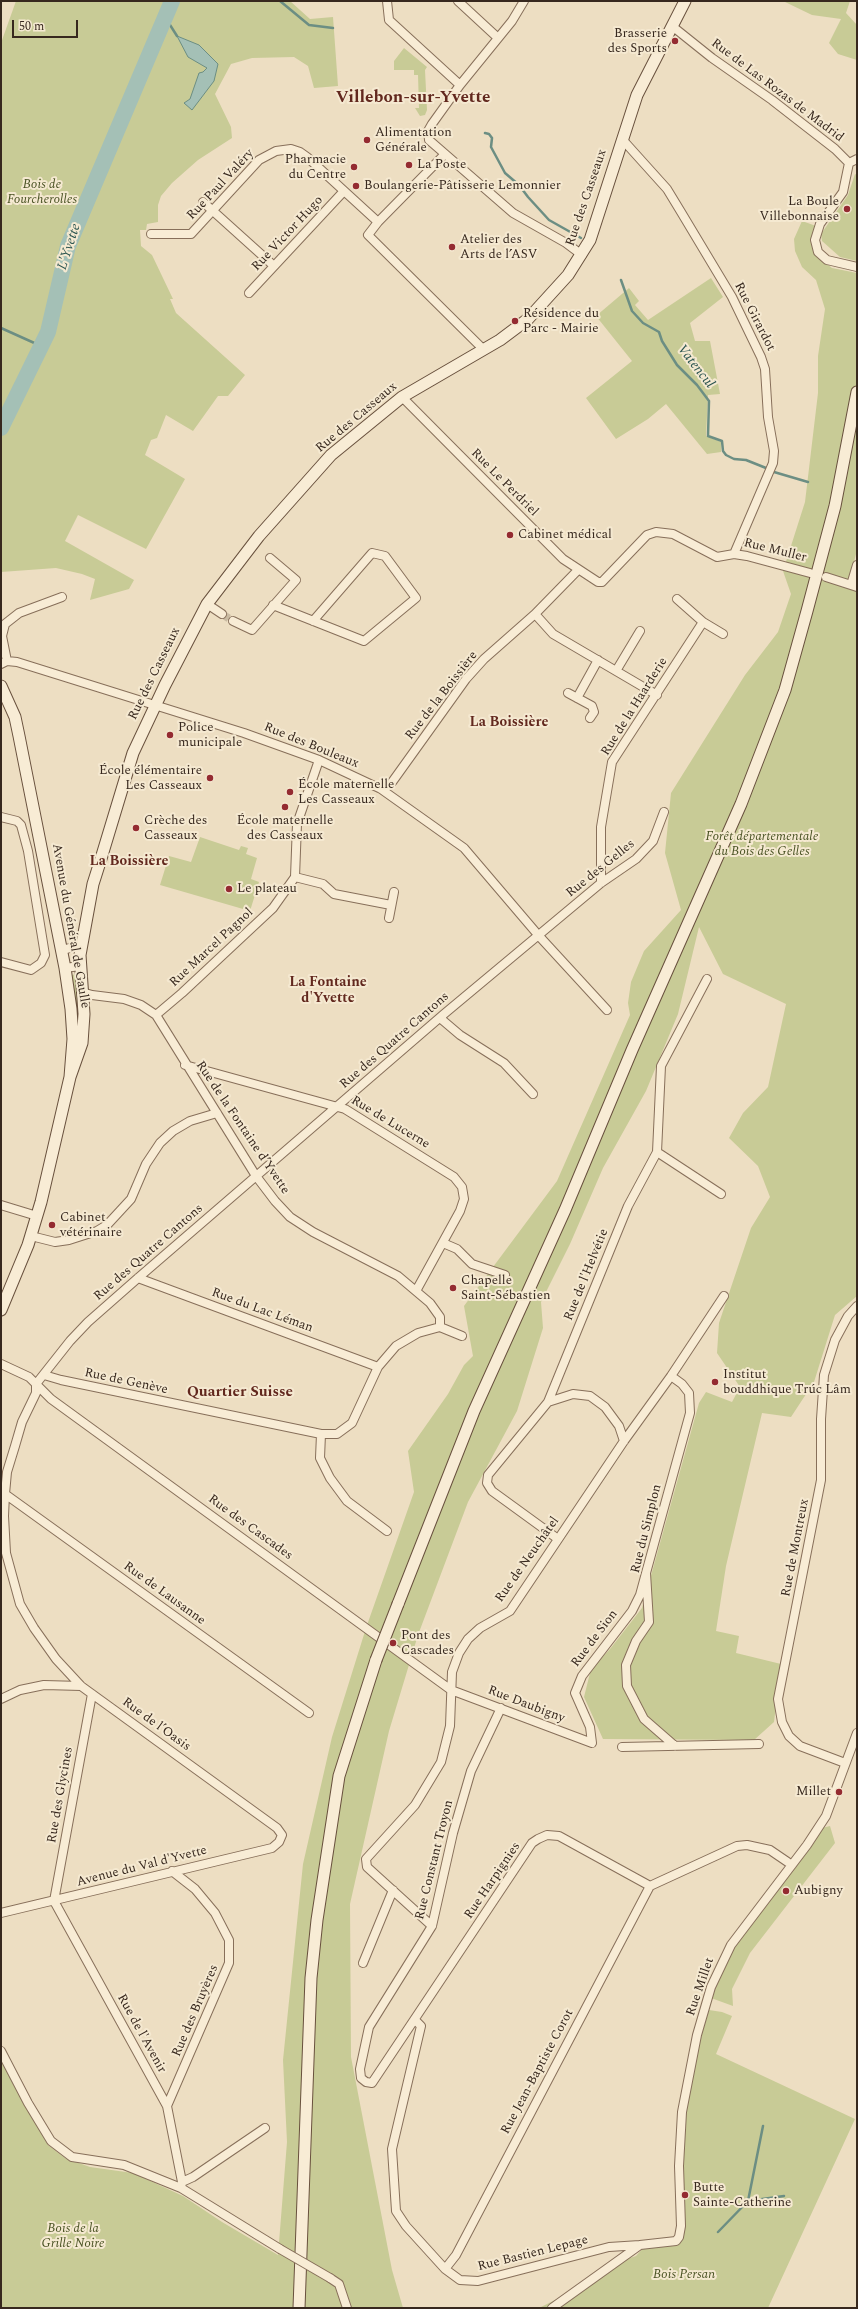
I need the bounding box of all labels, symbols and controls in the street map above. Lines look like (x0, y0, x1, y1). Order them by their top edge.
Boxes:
scale bar (14, 12, 80, 38)
text: 50 m (19, 17, 44, 36)
place label: Brasserie des Sports (608, 26, 667, 57)
marker: Brasserie des Sports (670, 36, 680, 46)
street label: Rue de Las Rozas de Madrid (708, 36, 846, 146)
district label: Villebon-sur-Yvette (336, 89, 490, 109)
place label: Alimentation Générale (375, 125, 452, 156)
marker: Alimentation Générale (362, 135, 372, 145)
street label: Rue Paul Valéry (184, 146, 258, 224)
street label: Rue des Casseaux (563, 148, 611, 248)
place label: Pharmacie du Centre (285, 152, 346, 183)
place label: La Poste (417, 157, 466, 173)
marker: La Poste (404, 160, 414, 170)
marker: Pharmacie du Centre (349, 162, 359, 172)
park label: Bois de Fourcherolles (7, 177, 77, 208)
place label: Boulangerie-Pâtisserie Lemonnier (364, 178, 561, 194)
marker: Boulangerie-Pâtisserie Lemonnier (351, 181, 361, 191)
street label: Rue Victor Hugo (249, 193, 327, 275)
place label: La Boule Villebonnaise (760, 194, 839, 225)
marker: La Boule Villebonnaise (842, 204, 852, 214)
water label: L'Yvette (55, 222, 85, 272)
place label: Atelier des Arts de l’ASV (460, 232, 537, 263)
marker: Atelier des Arts de l’ASV (447, 242, 457, 252)
street label: Rue Girardot (730, 280, 778, 354)
place label: Résidence du Parc - Mairie (523, 306, 599, 337)
marker: Résidence du Parc - Mairie (510, 316, 520, 326)
water label: Vatencul (673, 342, 717, 392)
street label: Rue des Casseaux (313, 379, 401, 457)
street label: Rue Le Perdriel (467, 446, 541, 520)
place label: Cabinet médical (518, 527, 612, 543)
marker: Cabinet médical (505, 530, 515, 540)
street label: Rue Muller (742, 536, 808, 566)
street label: Rue des Casseaux (126, 625, 184, 723)
street label: Rue de la Boissière (402, 649, 482, 743)
street label: Rue de la Haarderie (598, 655, 672, 759)
district label: La Boissière (470, 715, 548, 731)
place label: Police municipale (178, 720, 242, 751)
street label: Rue des Bouleaux (261, 720, 361, 772)
marker: Police municipale (165, 730, 175, 740)
place label: École élémentaire Les Casseaux (99, 763, 202, 794)
marker: École élémentaire Les Casseaux (205, 773, 215, 783)
place label: École maternelle Les Casseaux (298, 777, 394, 808)
marker: École maternelle Les Casseaux (285, 787, 295, 797)
marker: École maternelle des Casseaux (280, 802, 290, 812)
place label: Crèche des Casseaux (144, 813, 207, 844)
place label: École maternelle des Casseaux (237, 813, 333, 844)
marker: Crèche des Casseaux (131, 823, 141, 833)
park label: Forêt départementale du Bois des Gelles (706, 829, 818, 860)
street label: Rue des Gelles (564, 837, 638, 901)
street label: Avenue du Général de Gaulle (48, 842, 92, 1010)
district label: La Boissière (90, 854, 168, 870)
place label: Le plateau (237, 881, 297, 897)
marker: Le plateau (224, 884, 234, 894)
street label: Rue Marcel Pagnol (167, 905, 257, 991)
district label: La Fontaine d'Yvette (289, 975, 367, 1008)
street label: Rue des Quatre Cantons (337, 989, 453, 1093)
street label: Rue de la Fontaine d’Yvette (192, 1058, 292, 1198)
street label: Rue de Lucerne (348, 1093, 432, 1153)
street label: Rue des Quatre Cantons (91, 1201, 207, 1305)
place label: Cabinet vétérinaire (60, 1210, 122, 1241)
marker: Cabinet vétérinaire (47, 1220, 57, 1230)
street label: Rue de l'Helvétie (562, 1227, 612, 1323)
place label: Chapelle Saint-Sébastien (461, 1273, 551, 1304)
marker: Chapelle Saint-Sébastien (448, 1283, 458, 1293)
street label: Rue du Lac Léman (209, 1285, 315, 1337)
street label: Rue de Genève (83, 1366, 169, 1398)
place label: Institut bouddhique Trúc Lâm (723, 1367, 851, 1398)
marker: Institut bouddhique Trúc Lâm (710, 1377, 720, 1387)
district label: Quartier Suisse (187, 1384, 293, 1402)
street label: Rue du Simplon (628, 1483, 666, 1575)
street label: Rue des Cascades (205, 1492, 295, 1564)
street label: Rue de Montreux (779, 1498, 813, 1598)
street label: Rue de Neuchâtel (493, 1514, 563, 1606)
street label: Rue de Lausanne (120, 1559, 208, 1629)
street label: Rue de Sion (568, 1607, 622, 1671)
place label: Pont des Cascades (401, 1628, 454, 1659)
marker: Pont des Cascades (388, 1638, 398, 1648)
street label: Rue Daubigny (485, 1683, 567, 1727)
street label: Rue de l’Oasis (119, 1695, 193, 1755)
street label: Rue des Glycines (45, 1746, 77, 1844)
place label: Millet (796, 1784, 831, 1800)
marker: Millet (834, 1787, 844, 1797)
street label: Rue Constant Troyon (413, 1799, 457, 1921)
street label: Rue Harpignies (462, 1840, 524, 1922)
street label: Avenue du Val d'Yvette (75, 1843, 209, 1891)
place label: Aubigny (794, 1883, 843, 1899)
marker: Aubigny (781, 1886, 791, 1896)
street label: Rue Millet (684, 1956, 718, 2018)
street label: Rue des Bruyères (170, 1963, 222, 2059)
street label: Rue de l'Avenir (113, 1992, 169, 2076)
street label: Rue Jean-Baptiste Corot (498, 2007, 578, 2137)
place label: Butte Sainte-Catherine (693, 2180, 791, 2211)
marker: Butte Sainte-Catherine (680, 2190, 690, 2200)
park label: Bois de la Grille Noire (41, 2221, 105, 2252)
street label: Rue Bastien Lepage (476, 2233, 590, 2275)
park label: Bois Persan (653, 2267, 715, 2283)

